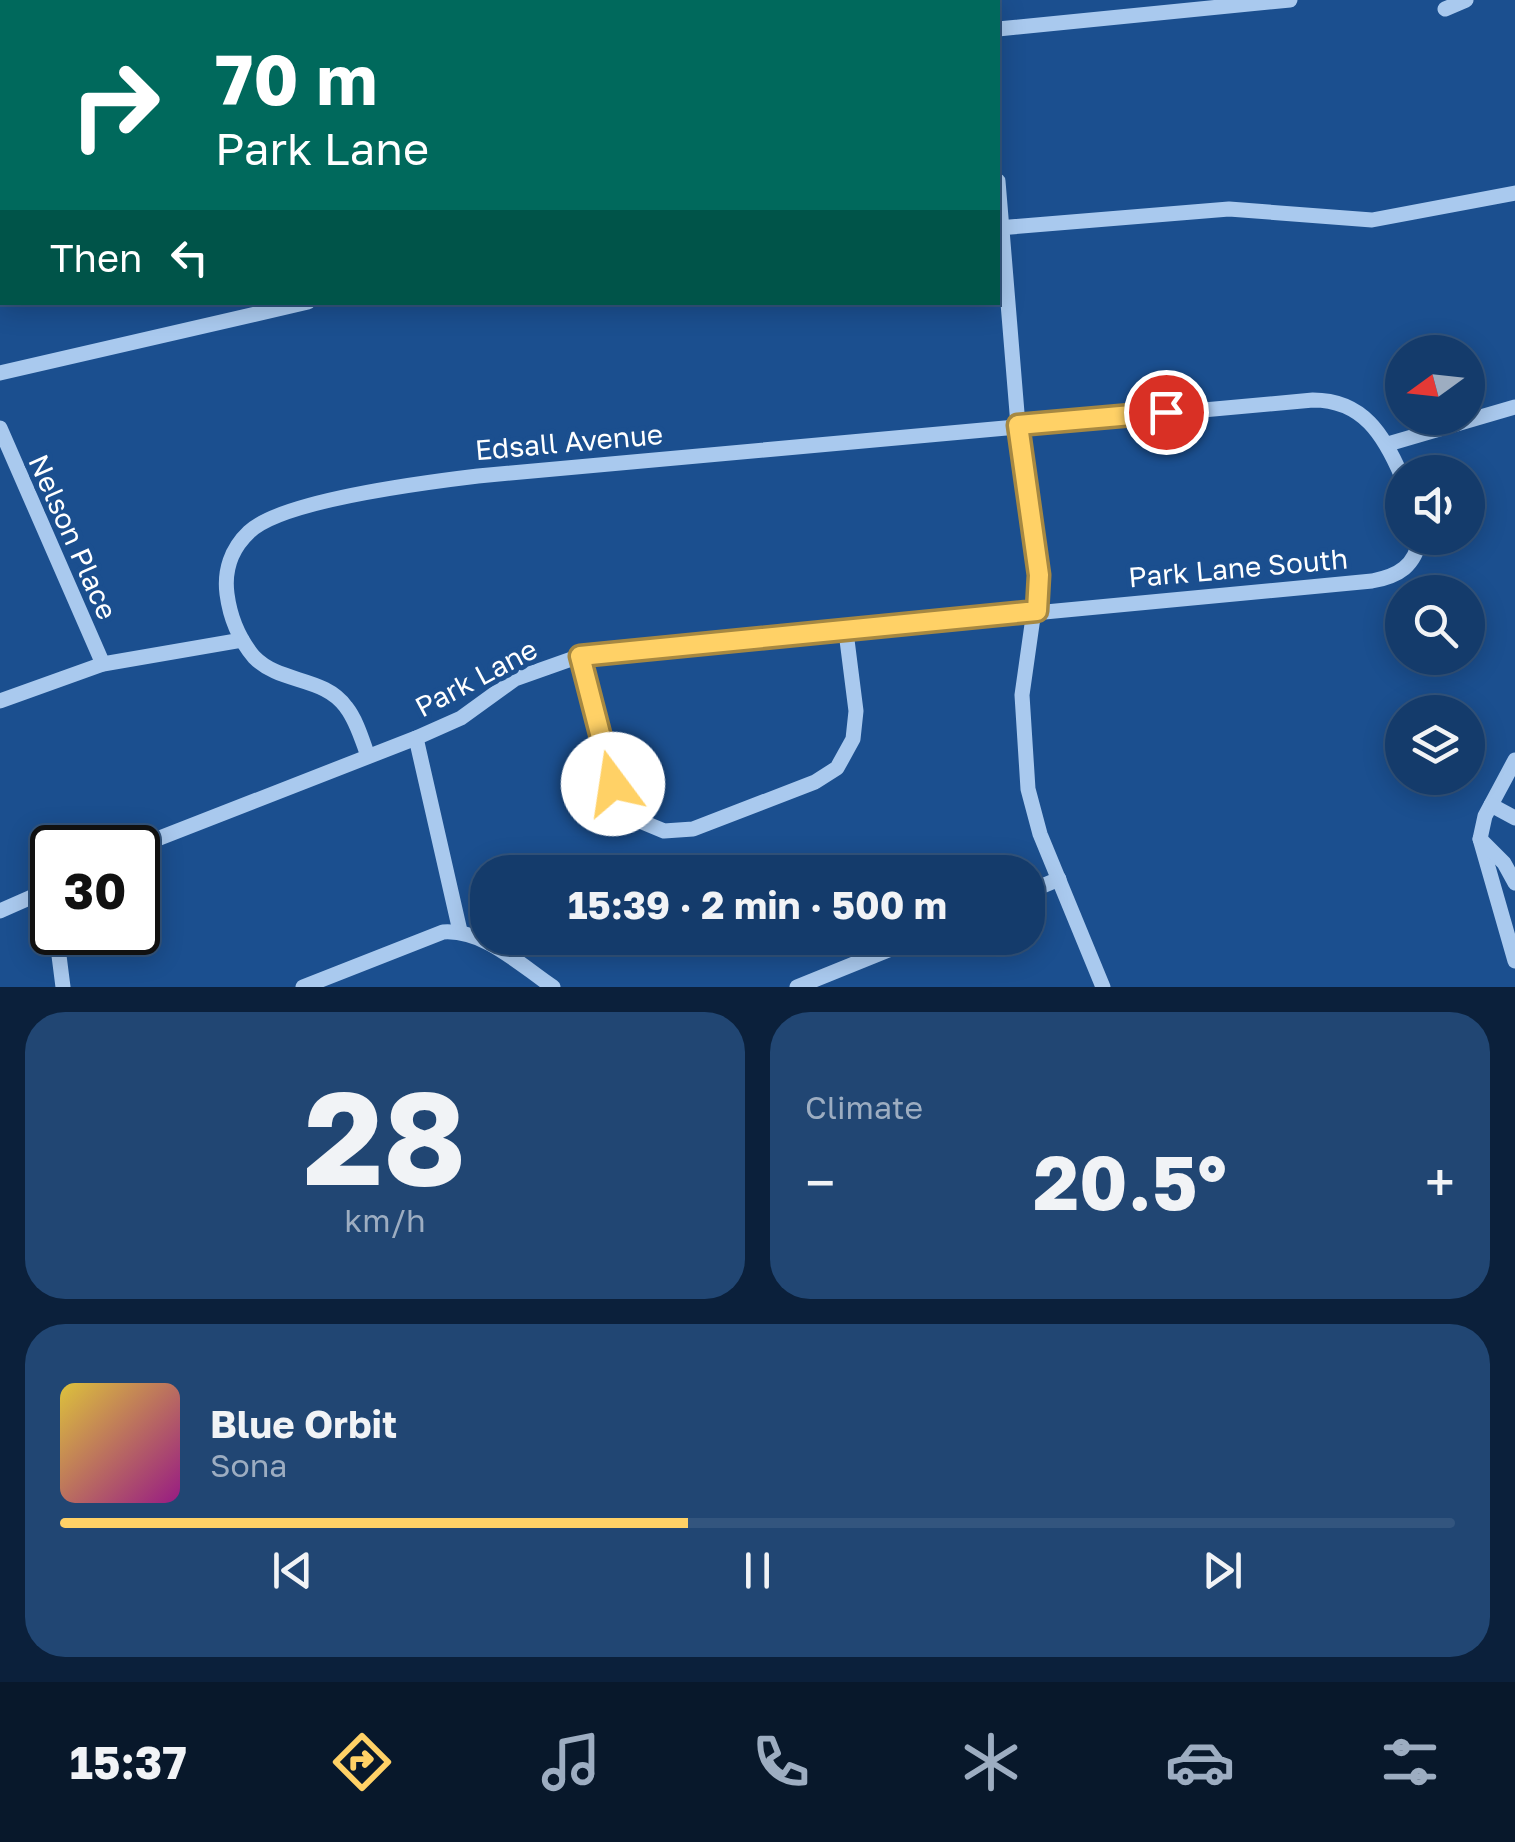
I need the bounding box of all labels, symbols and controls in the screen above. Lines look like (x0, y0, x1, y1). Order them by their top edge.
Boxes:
text: 70 m (215, 36, 377, 120)
icon: right (50, 40, 180, 170)
text: Park Lane (215, 121, 429, 175)
icon: left (162, 230, 217, 285)
text: Then (50, 235, 142, 280)
north arrow (1385, 335, 1485, 435)
map controls (1385, 335, 1485, 795)
pin (1124, 370, 1209, 455)
icon: arrive (1139, 385, 1194, 440)
street label: Edsall Avenue (474, 417, 664, 466)
street label: Nelson Place (22, 449, 125, 624)
button: sound (1385, 455, 1485, 555)
street label: Park Lane South (1127, 541, 1349, 594)
button: search (1385, 575, 1485, 675)
street label: Park Lane (409, 632, 542, 723)
button: layers (1385, 695, 1485, 795)
position arrow (561, 732, 665, 836)
speed limit sign: 30 (30, 825, 160, 955)
text: 15:39 · 2 min · 500 m (568, 882, 947, 927)
text: 28 (304, 1058, 466, 1214)
text: Climate (805, 1088, 923, 1126)
text: 20.5° (1033, 1136, 1227, 1227)
text: − (805, 1149, 835, 1215)
text: + (1425, 1149, 1455, 1215)
text: km/h (344, 1201, 426, 1239)
text: Blue Orbit (210, 1401, 397, 1446)
text: Sona (210, 1446, 287, 1484)
icon: previous (265, 1543, 320, 1598)
icon: pause (730, 1543, 785, 1598)
icon: next (1195, 1543, 1250, 1598)
icon: directions (327, 1727, 397, 1797)
icon: music (536, 1727, 606, 1797)
icon: phone (746, 1727, 816, 1797)
icon: climate (956, 1727, 1026, 1797)
icon: car (1165, 1727, 1235, 1797)
icon: filters (1375, 1727, 1445, 1797)
text: 15:37 (70, 1735, 187, 1789)

